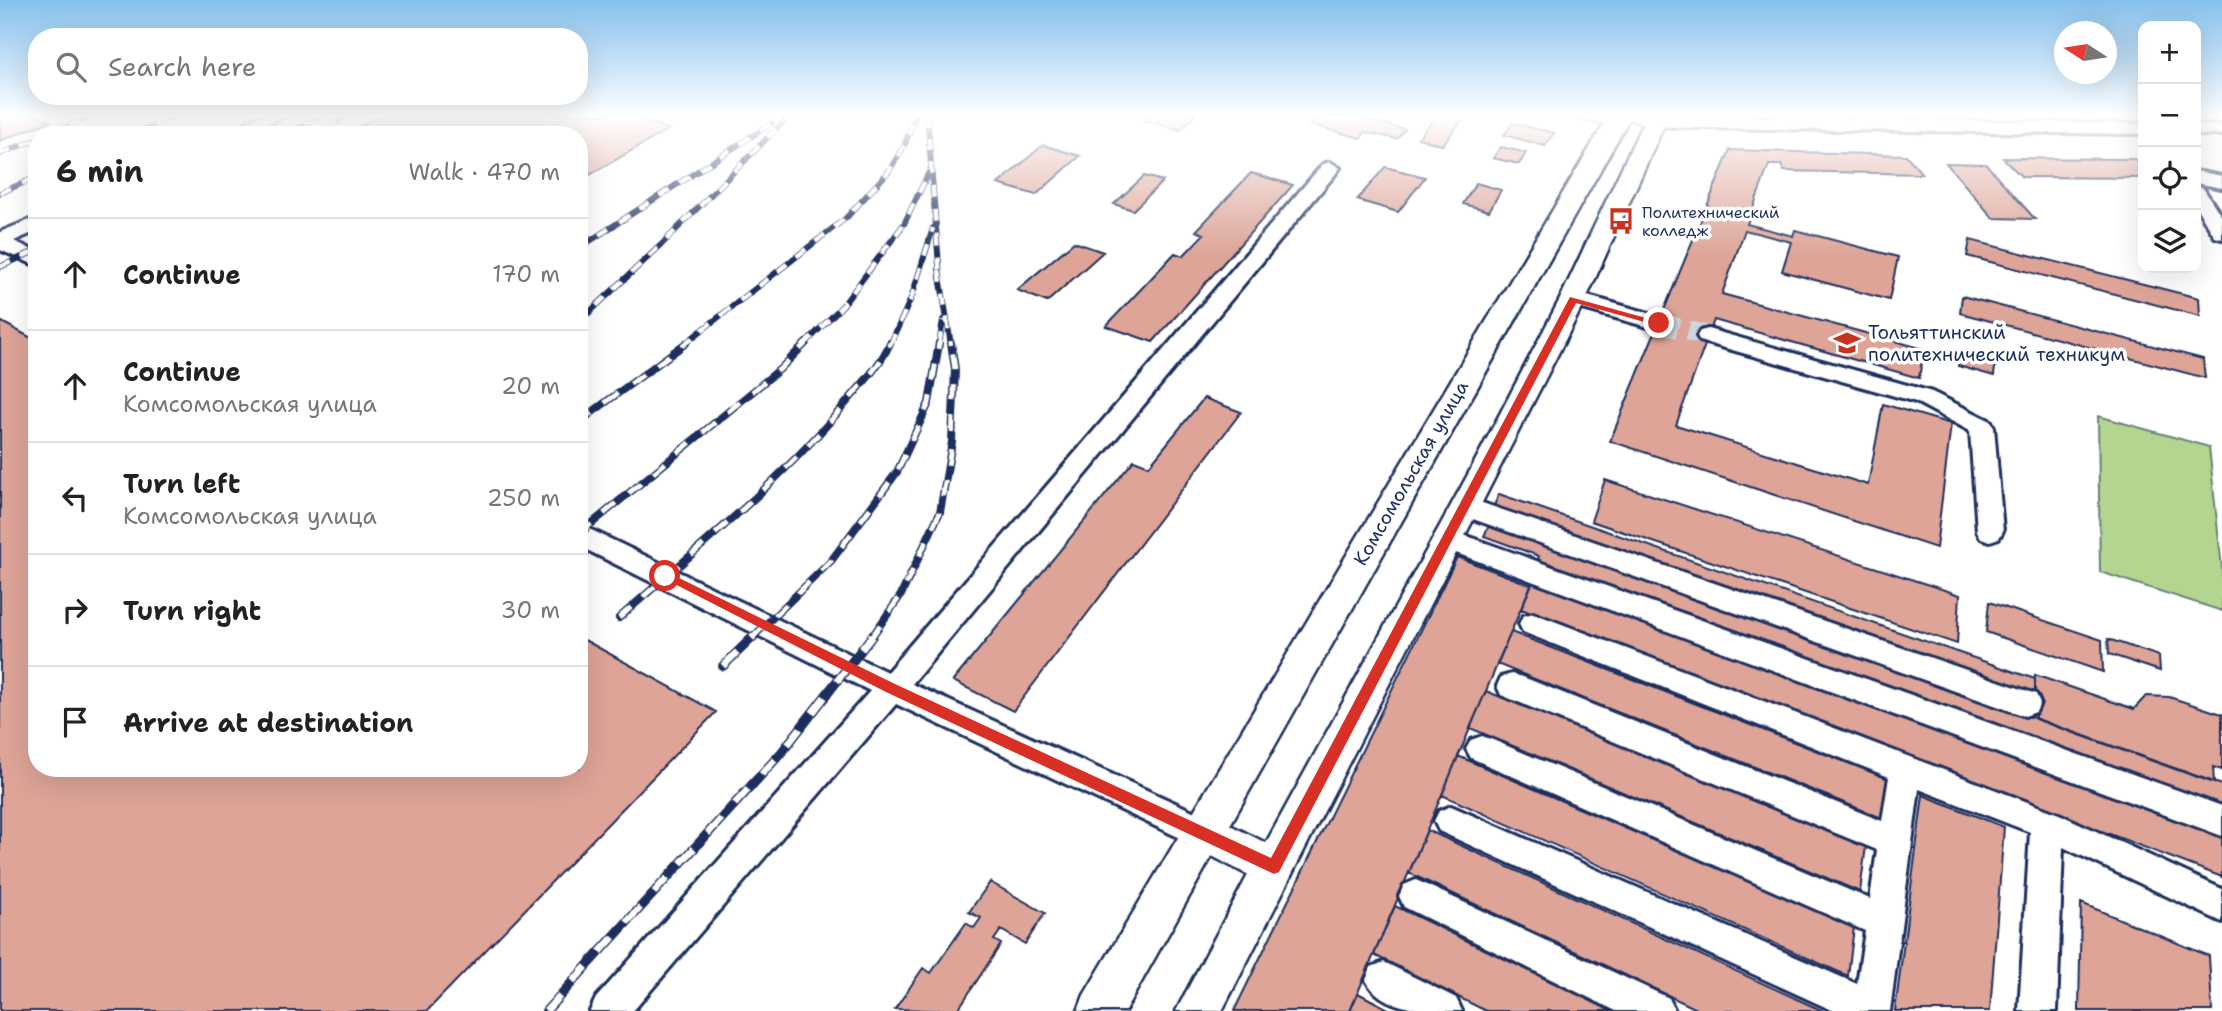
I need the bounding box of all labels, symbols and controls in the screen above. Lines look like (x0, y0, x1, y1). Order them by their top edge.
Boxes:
north arrow (2054, 21, 2117, 84)
map controls (2138, 21, 2201, 273)
button: + (2138, 21, 2201, 84)
search box (28, 28, 588, 105)
icon: search (52, 48, 90, 86)
text: Search here (108, 49, 257, 84)
button: − (2138, 84, 2201, 147)
button: locate (2138, 147, 2201, 210)
text: 6 min (56, 151, 143, 192)
text: Walk · 470 m (408, 157, 560, 187)
place label: Политехнический колледж (1642, 202, 1780, 241)
bus stop icon: Политехнический колледж (1606, 206, 1636, 236)
button: layers (2138, 210, 2201, 273)
icon: ahead (56, 255, 94, 293)
text: Continue (123, 257, 241, 292)
text: 170 m (492, 259, 560, 289)
route end (1643, 307, 1674, 338)
place label: Тольяттинский политехнический техникум (1868, 320, 2125, 367)
school or university icon: Тольяттинский политехнический техникум (1832, 328, 1862, 358)
text: Continue (123, 354, 241, 389)
icon: ahead (56, 367, 94, 405)
text: 20 m (501, 371, 560, 401)
street label: Комсомольская улица (1348, 376, 1474, 570)
text: Комсомольская улица (123, 389, 377, 419)
text: Turn left (123, 466, 240, 501)
icon: left (56, 479, 94, 517)
text: 250 m (487, 483, 560, 513)
text: Комсомольская улица (123, 501, 377, 531)
route start (649, 560, 680, 591)
icon: right (56, 591, 94, 629)
text: Turn right (123, 593, 261, 628)
text: 30 m (501, 595, 560, 625)
icon: arrive (56, 703, 94, 741)
text: Arrive at destination (123, 705, 413, 740)

